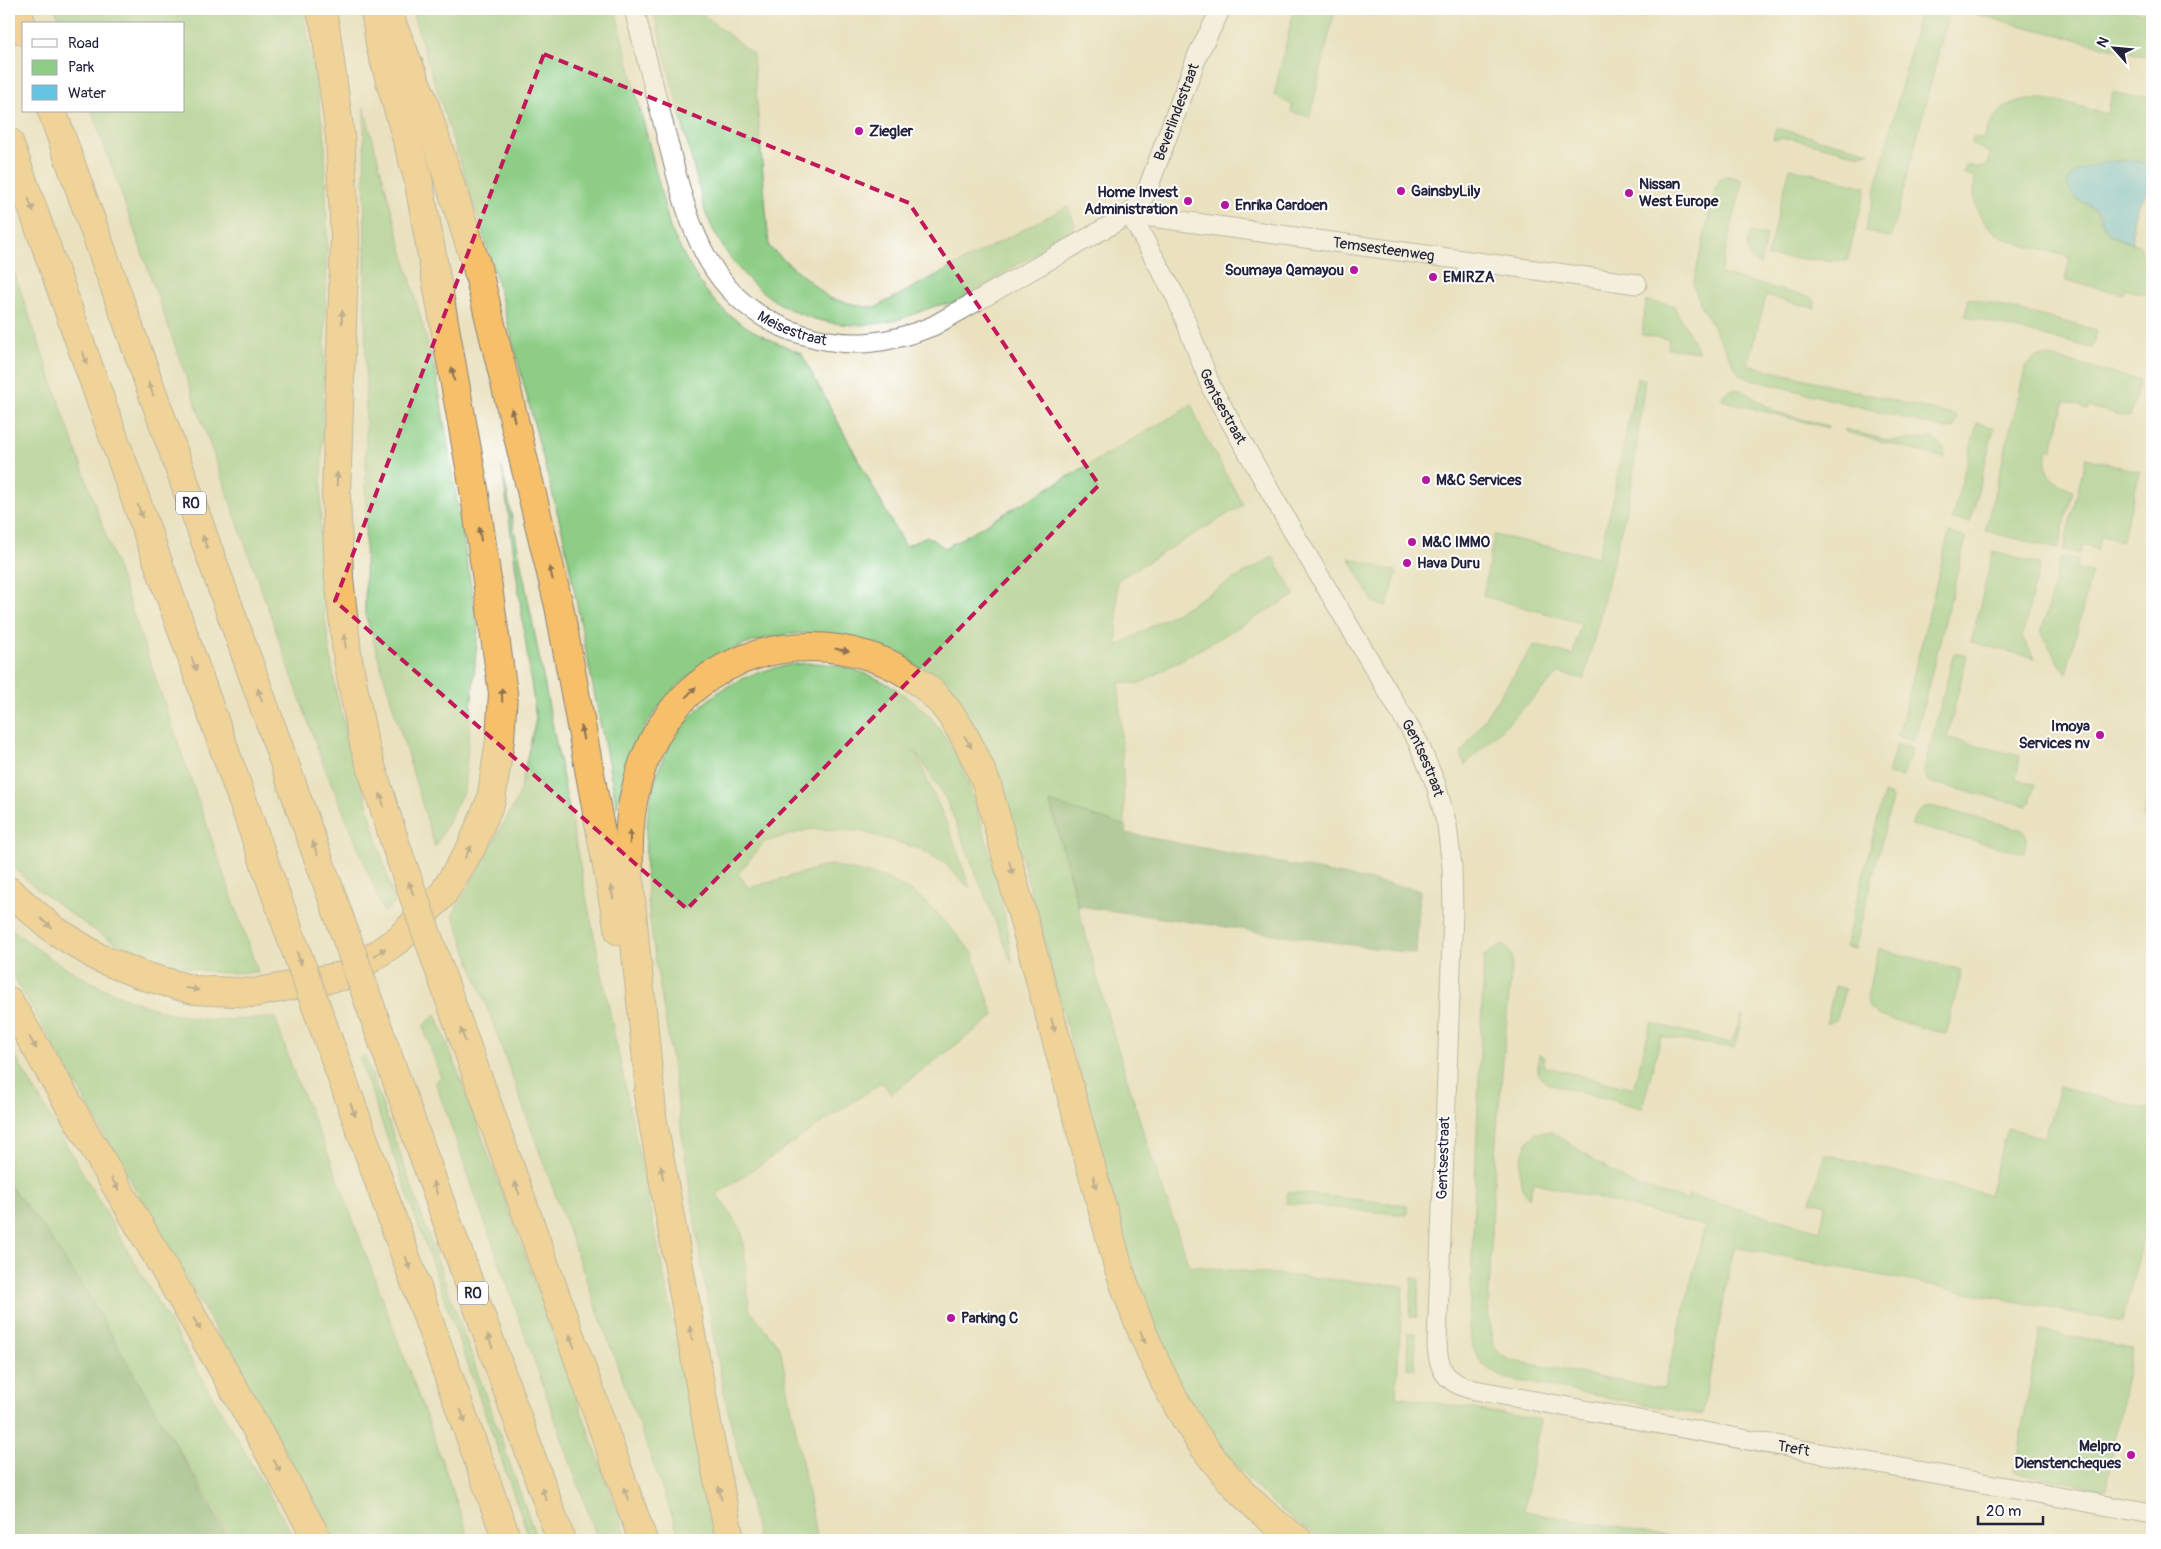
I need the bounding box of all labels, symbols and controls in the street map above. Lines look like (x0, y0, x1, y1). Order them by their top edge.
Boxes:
legend (22, 22, 185, 112)
north arrow (2088, 22, 2138, 72)
text: Road (68, 34, 99, 53)
text: N (2093, 34, 2113, 50)
text: Park (68, 58, 95, 77)
street label: Beverlindestraat (1150, 60, 1204, 164)
text: Water (68, 84, 107, 103)
place label: Ziegler (869, 122, 914, 141)
marker: Ziegler (853, 125, 865, 137)
place label: Nissan West Europe (1639, 175, 1719, 211)
place label: GainsbyLily (1411, 182, 1481, 201)
place label: Home Invest Administration (1084, 183, 1179, 219)
marker: GainsbyLily (1395, 185, 1407, 197)
marker: Nissan West Europe (1623, 187, 1635, 199)
marker: Home Invest Administration (1182, 195, 1194, 207)
place label: Enrika Cardoen (1235, 196, 1328, 215)
one-way arrow (27, 198, 35, 213)
marker: Enrika Cardoen (1219, 199, 1231, 211)
street label: Temsesteenweg (1331, 233, 1436, 266)
place label: Soumaya Qamayou (1225, 261, 1344, 280)
marker: Soumaya Qamayou (1348, 264, 1360, 276)
place label: EMIRZA (1443, 268, 1495, 287)
marker: EMIRZA (1427, 271, 1439, 283)
street label: Meisestraat (754, 307, 829, 350)
one-way arrow (338, 309, 346, 325)
one-way arrow (81, 351, 89, 366)
one-way arrow (448, 365, 456, 381)
street label: Gentsestraat (1195, 366, 1251, 449)
one-way arrow (146, 381, 154, 396)
one-way arrow (509, 408, 517, 423)
one-way arrow (333, 471, 341, 487)
place label: M&C Services (1436, 471, 1522, 490)
marker: M&C Services (1420, 474, 1432, 486)
road number: R0 (176, 492, 206, 514)
one-way arrow (136, 504, 144, 519)
one-way arrow (476, 526, 484, 542)
place label: M&C IMMO (1422, 533, 1491, 552)
one-way arrow (201, 534, 208, 549)
marker: M&C IMMO (1406, 536, 1418, 548)
place label: Hava Duru (1417, 554, 1480, 573)
marker: Hava Duru (1401, 557, 1413, 569)
one-way arrow (547, 566, 555, 581)
one-way arrow (341, 633, 349, 649)
one-way arrow (834, 646, 850, 654)
one-way arrow (190, 657, 198, 672)
one-way arrow (685, 686, 697, 698)
one-way arrow (256, 687, 263, 702)
one-way arrow (498, 687, 506, 703)
street label: Gentsestraat (1397, 716, 1448, 800)
place label: Imoya Services nv (2019, 717, 2090, 753)
one-way arrow (578, 724, 586, 740)
marker: Imoya Services nv (2094, 729, 2106, 741)
one-way arrow (964, 735, 972, 750)
one-way arrow (377, 792, 385, 807)
one-way arrow (626, 829, 634, 845)
one-way arrow (310, 840, 318, 855)
one-way arrow (464, 844, 472, 859)
one-way arrow (1007, 861, 1015, 876)
one-way arrow (407, 880, 415, 895)
one-way arrow (607, 884, 615, 900)
one-way arrow (39, 917, 51, 929)
one-way arrow (373, 947, 387, 957)
one-way arrow (295, 951, 303, 966)
one-way arrow (185, 986, 201, 994)
one-way arrow (1049, 1018, 1057, 1033)
one-way arrow (458, 1027, 466, 1042)
one-way arrow (29, 1037, 38, 1050)
one-way arrow (349, 1103, 357, 1118)
street label: Gentsestraat (1433, 1115, 1454, 1200)
one-way arrow (658, 1164, 666, 1180)
one-way arrow (1092, 1175, 1100, 1190)
one-way arrow (111, 1176, 119, 1191)
one-way arrow (431, 1180, 439, 1195)
one-way arrow (513, 1180, 521, 1195)
one-way arrow (404, 1256, 412, 1271)
road number: R0 (458, 1282, 488, 1305)
place label: Parking C (961, 1309, 1018, 1328)
marker: Parking C (945, 1312, 957, 1324)
one-way arrow (192, 1318, 201, 1331)
one-way arrow (686, 1324, 694, 1340)
one-way arrow (1140, 1330, 1148, 1344)
one-way arrow (486, 1333, 494, 1348)
one-way arrow (568, 1333, 576, 1348)
one-way arrow (459, 1409, 467, 1424)
street label: Treft (1776, 1437, 1812, 1461)
place label: Melpro Dienstencheques (2015, 1437, 2121, 1473)
marker: Melpro Dienstencheques (2125, 1449, 2137, 1461)
one-way arrow (273, 1458, 281, 1473)
one-way arrow (716, 1484, 724, 1500)
one-way arrow (540, 1487, 548, 1502)
one-way arrow (622, 1487, 629, 1502)
scale bar (1978, 1494, 2044, 1526)
text: 20 m (1986, 1502, 2021, 1521)

